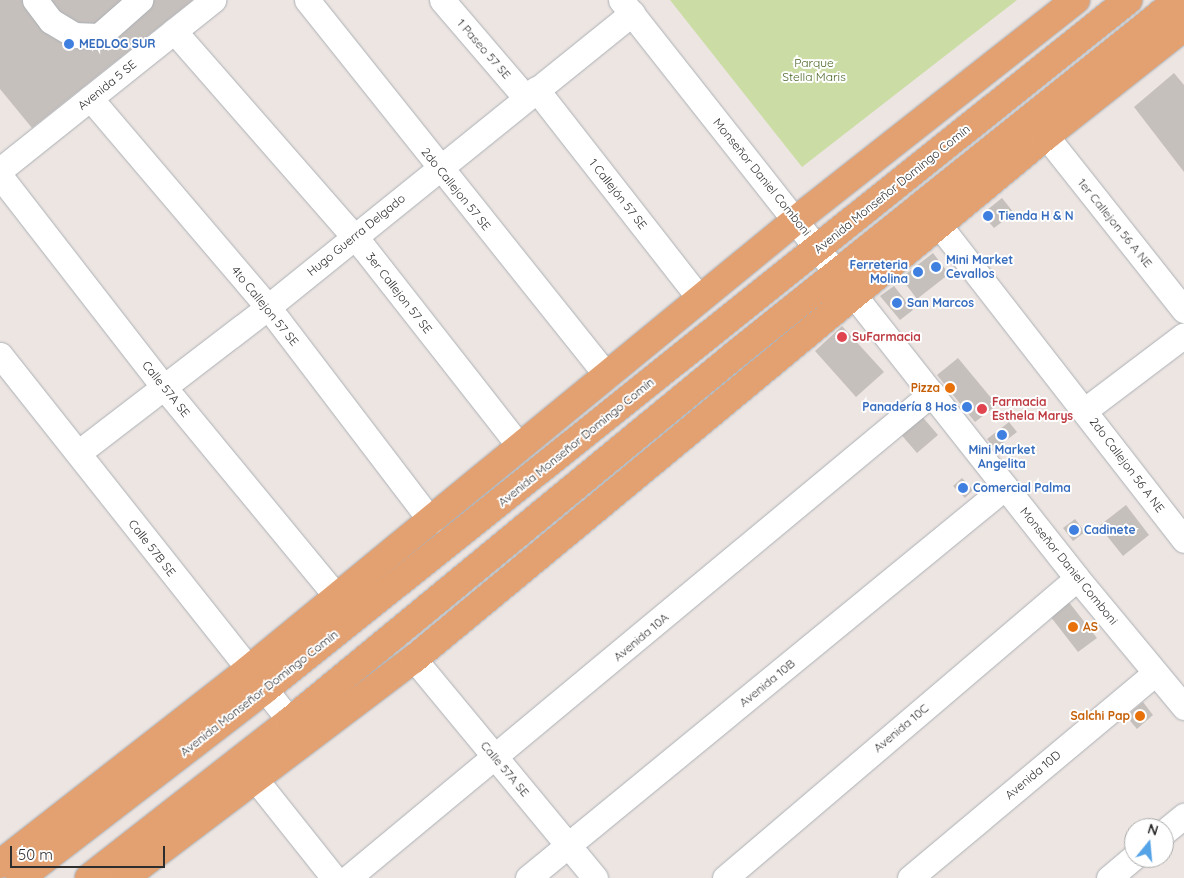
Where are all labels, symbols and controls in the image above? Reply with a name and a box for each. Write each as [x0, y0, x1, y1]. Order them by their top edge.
street label: 1 Paseo 57 SE [454, 16, 514, 82]
place label: MEDLOG SUR [79, 37, 156, 51]
marker: MEDLOG SUR [63, 38, 75, 50]
park label: Parque Stella Maris [782, 56, 846, 84]
street label: Avenida 5 SE [75, 57, 139, 113]
street label: Monseñor Daniel Comboni [710, 115, 814, 239]
street label: Avenida Monseñor Domingo Comín [811, 122, 973, 256]
street label: 2do Callejon 57 SE [418, 145, 494, 233]
street label: 1 Callejón 57 SE [586, 156, 650, 232]
street label: 1er Callejon 56 A NE [1075, 176, 1155, 270]
street label: Hugo Guerra Delgado [304, 191, 408, 279]
place label: Tienda H & N [998, 209, 1074, 223]
marker: Tienda H & N [982, 210, 994, 222]
street label: 3er Callejon 57 SE [363, 250, 435, 336]
place label: Mini Market Cevallos [946, 253, 1013, 281]
place label: Ferreteria Molina [850, 258, 908, 286]
marker: Mini Market Cevallos [930, 261, 942, 273]
street label: 4to Callejon 57 SE [228, 263, 302, 349]
marker: Ferreteria Molina [912, 266, 924, 278]
place label: San Marcos [907, 296, 974, 310]
marker: San Marcos [891, 297, 903, 309]
place label: SuFarmacia [852, 330, 921, 344]
marker: SuFarmacia [836, 331, 848, 343]
street label: Calle 57A SE [139, 358, 193, 420]
street label: Avenida Monseñor Domingo Comín [495, 375, 657, 509]
place label: Pizza [911, 381, 940, 395]
marker: Pizza [944, 382, 956, 394]
place label: Farmacia Esthela Marys [992, 395, 1073, 423]
place label: Panadería 8 Hos [862, 400, 957, 414]
marker: Panadería 8 Hos [961, 401, 973, 413]
marker: Farmacia Esthela Marys [976, 403, 988, 415]
street label: 2do Callejon 56 A NE [1087, 415, 1167, 515]
marker: Mini Market Angelita [996, 429, 1008, 441]
place label: Mini Market Angelita [968, 443, 1036, 471]
place label: Comercial Palma [973, 481, 1071, 495]
marker: Comercial Palma [957, 482, 969, 494]
street label: Monseñor Daniel Comboni [1017, 504, 1121, 628]
street label: Calle 57B SE [125, 517, 179, 579]
place label: Cadinete [1084, 523, 1136, 537]
marker: Cadinete [1068, 524, 1080, 536]
street label: Avenida 10A [611, 610, 671, 664]
place label: AS [1083, 620, 1098, 634]
marker: AS [1067, 621, 1079, 633]
street label: Avenida Monseñor Domingo Comín [177, 627, 341, 759]
street label: Avenida 10B [736, 656, 798, 710]
street label: Avenida 10C [871, 701, 931, 755]
place label: Salchi Pap [1070, 709, 1130, 723]
marker: Salchi Pap [1134, 710, 1146, 722]
street label: Calle 57A SE [478, 738, 532, 800]
street label: Avenida 10D [1002, 748, 1064, 802]
north arrow [1124, 818, 1174, 868]
text: N [1146, 819, 1161, 840]
scale bar [12, 836, 168, 868]
text: 50 m [18, 845, 53, 864]

